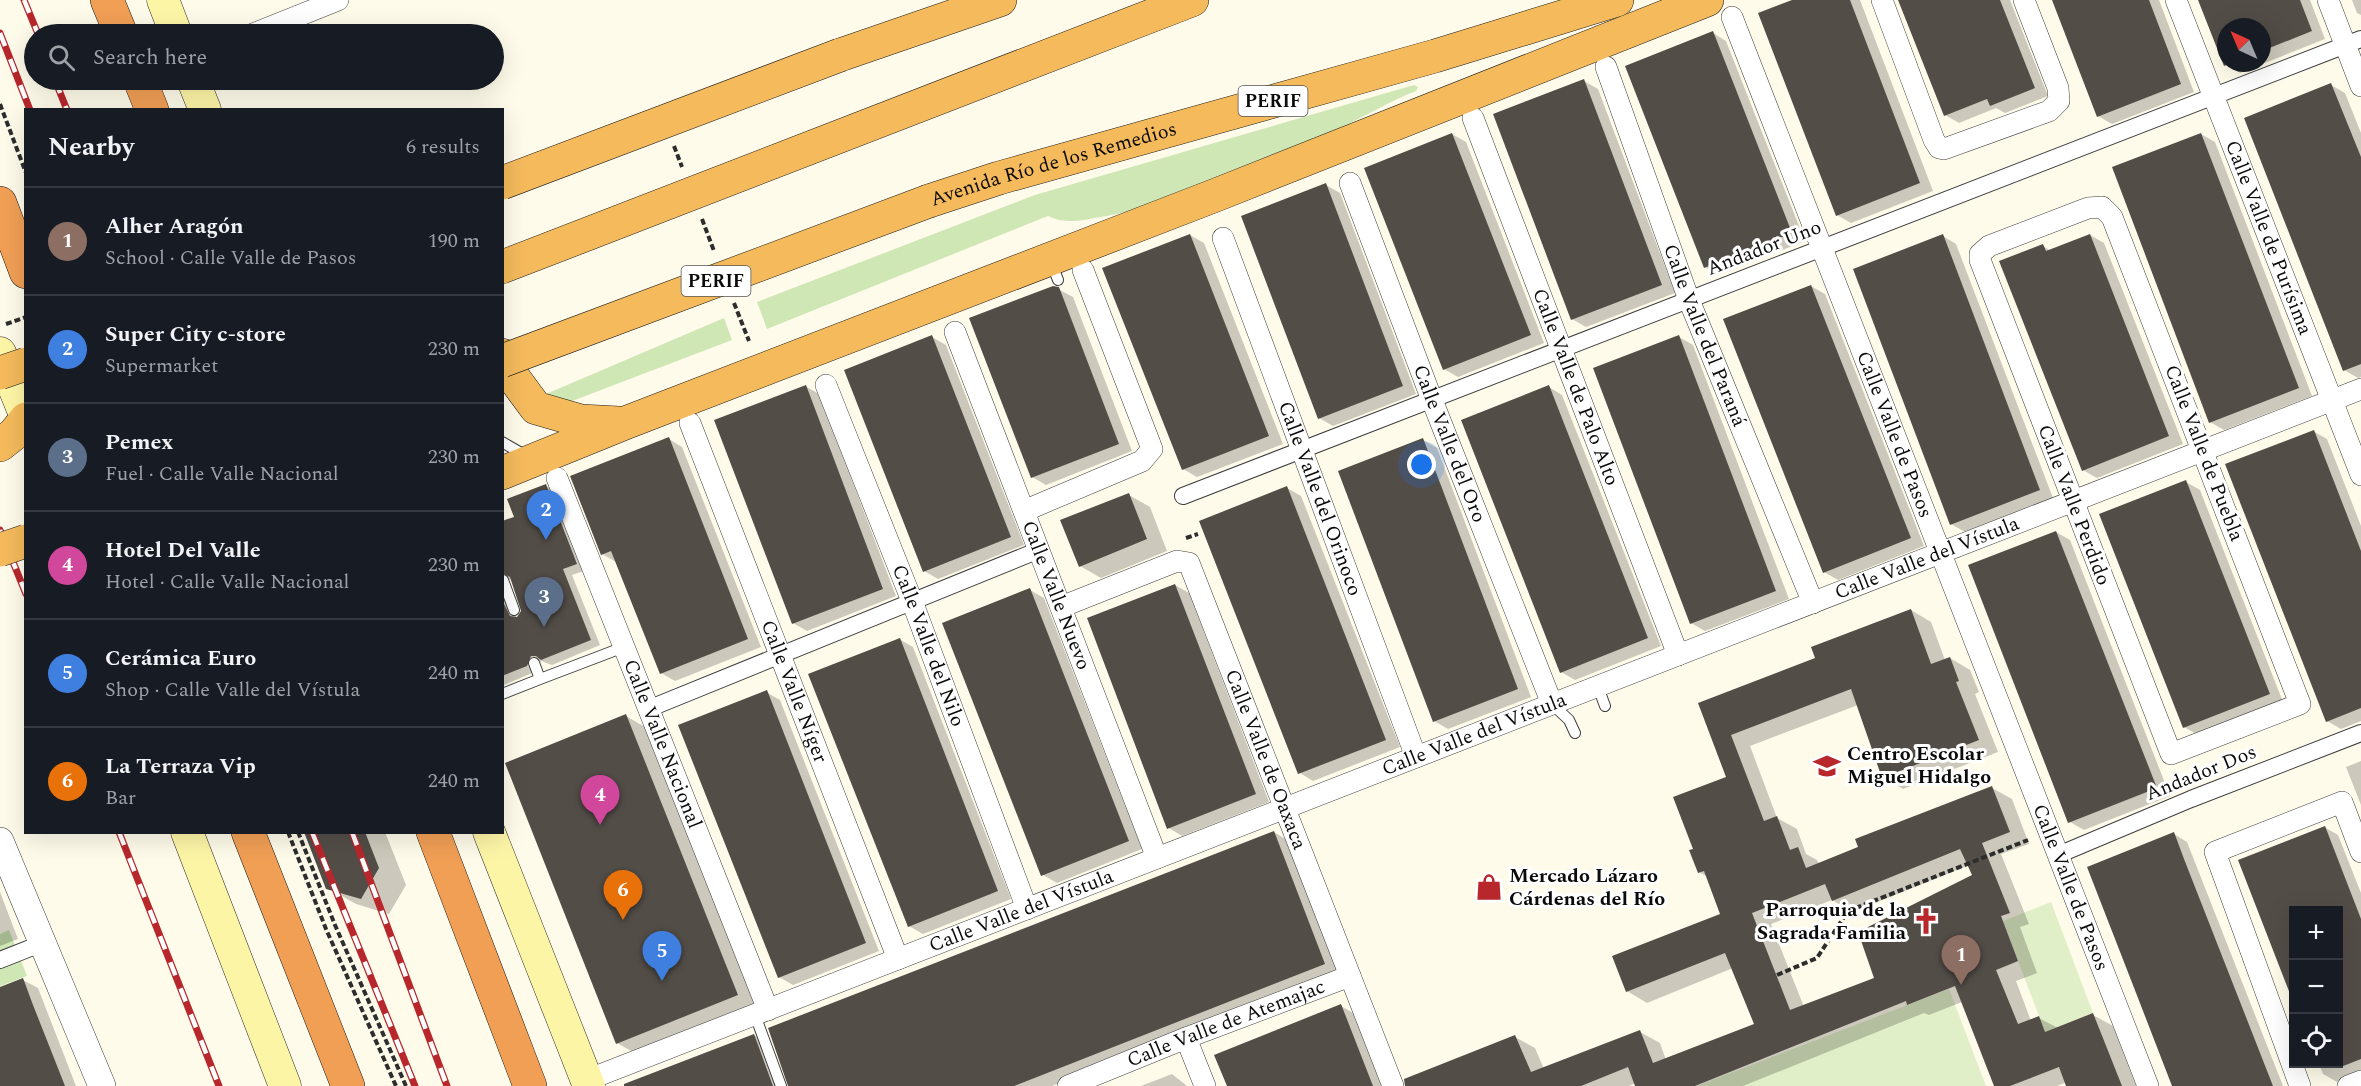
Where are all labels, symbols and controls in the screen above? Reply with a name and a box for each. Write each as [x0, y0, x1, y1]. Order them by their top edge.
north arrow [2217, 18, 2271, 72]
search box [24, 24, 504, 90]
icon: search [45, 41, 78, 74]
text: Search here [93, 41, 207, 74]
road number: PERIF [1238, 86, 1308, 116]
street label: Avenida Río de los Remedios [926, 114, 1180, 215]
text: Nearby [48, 127, 134, 167]
text: 6 results [406, 132, 480, 162]
street label: Calle Valle de Purísima [2217, 136, 2320, 339]
text: Alher Aragón [105, 210, 244, 243]
street label: Andador Uno [1702, 212, 1826, 284]
text: 1 [62, 226, 73, 256]
text: 190 m [428, 226, 480, 256]
street label: Calle Valle del Paraná [1655, 240, 1754, 431]
text: School · Calle Valle de Pasos [105, 243, 356, 273]
road number: PERIF [682, 266, 750, 296]
street label: Calle Valle de Palo Alto [1524, 284, 1627, 490]
text: Super City c-store [105, 318, 286, 351]
text: 2 [62, 334, 73, 364]
text: 230 m [428, 334, 480, 364]
street label: Calle Valle de Pasos [1848, 347, 1941, 522]
text: Supermarket [105, 351, 218, 381]
street label: Calle Valle del Oro [1405, 360, 1494, 527]
street label: Calle Valle de Puebla [2156, 360, 2252, 546]
street label: Calle Valle del Orinoco [1270, 397, 1370, 600]
street label: Calle Valle Perdido [2030, 420, 2118, 590]
text: Pemex [105, 426, 173, 459]
text: 3 [62, 442, 73, 472]
text: 230 m [428, 442, 480, 472]
your location [1407, 450, 1436, 479]
text: Fuel · Calle Valle Nacional [105, 459, 339, 489]
pin: 2 [526, 490, 566, 540]
street label: Calle Valle del Vístula [1830, 508, 2024, 608]
street label: Calle Valle Nuevo [1014, 516, 1098, 674]
text: Hotel Del Valle [105, 534, 261, 567]
text: 4 [62, 550, 73, 580]
text: 230 m [428, 550, 480, 580]
street label: Calle Valle del Nilo [884, 560, 973, 731]
text: Hotel · Calle Valle Nacional [105, 567, 350, 597]
pin: 3 [524, 578, 564, 627]
street label: Calle Valle Níger [753, 616, 836, 767]
text: Cerámica Euro [105, 642, 256, 675]
street label: Calle Valle Nacional [615, 655, 710, 833]
text: 5 [62, 658, 73, 688]
text: 240 m [428, 658, 480, 688]
street label: Calle Valle de Oaxaca [1217, 665, 1315, 854]
text: Shop · Calle Valle del Vístula [105, 675, 360, 705]
street label: Calle Valle del Vístula [1377, 685, 1571, 784]
street label: Andador Dos [2141, 737, 2261, 809]
place label: Centro Escolar Miguel Hidalgo [1847, 739, 1991, 792]
text: La Terraza Vip [105, 750, 256, 783]
school or university icon: Centro Escolar Miguel Hidalgo [1812, 751, 1842, 781]
text: 6 [62, 766, 73, 796]
text: 240 m [428, 766, 480, 796]
pin: 4 [580, 776, 620, 825]
text: Bar [105, 783, 136, 813]
street label: Calle Valle de Pasos [2025, 800, 2117, 975]
street label: Calle Valle del Vístula [924, 861, 1118, 960]
place label: Mercado Lázaro Cárdenas del Río [1509, 861, 1665, 914]
pin: 6 [604, 870, 642, 920]
shop icon: Mercado Lázaro Cárdenas del Río [1474, 872, 1504, 902]
place label: Parroquia de la Sagrada Familia [1757, 895, 1907, 948]
church icon: Parroquia de la Sagrada Familia [1911, 906, 1941, 936]
map controls [2289, 906, 2343, 1068]
button: + [2289, 906, 2343, 960]
pin: 5 [642, 932, 682, 981]
pin: 1 [1942, 936, 1980, 985]
button: − [2289, 960, 2343, 1014]
street label: Calle Valle de Atemajac [1122, 972, 1330, 1075]
button: locate [2289, 1014, 2343, 1068]

